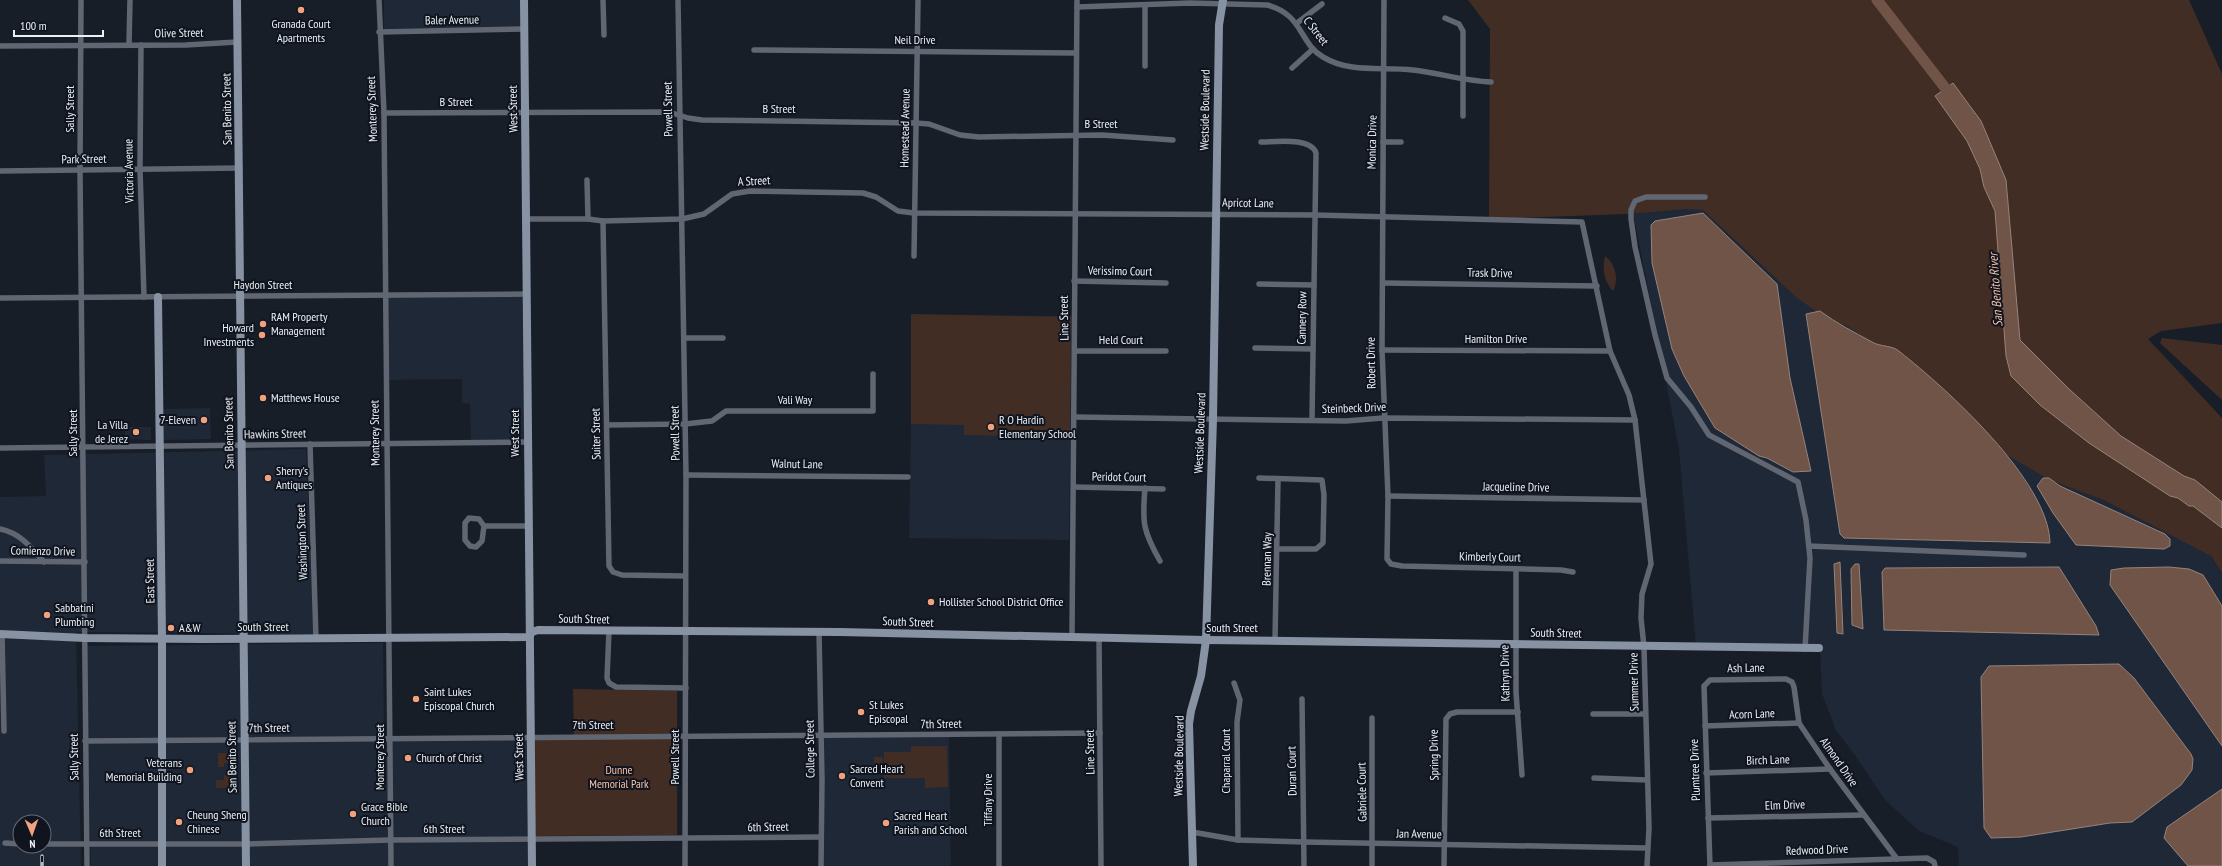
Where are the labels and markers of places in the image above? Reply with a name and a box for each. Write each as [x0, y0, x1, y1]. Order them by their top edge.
marker: Granada Court Apartments [296, 5, 306, 15]
place label: Granada Court Apartments [271, 16, 331, 45]
place label: RAM Property Management [271, 309, 328, 338]
marker: RAM Property Management [258, 319, 268, 329]
place label: Howard Investments [204, 320, 254, 349]
marker: Howard Investments [257, 330, 267, 340]
place label: Matthews House [271, 390, 340, 405]
marker: Matthews House [258, 393, 268, 403]
place label: 7-Eleven [160, 412, 196, 427]
place label: R O Hardin Elementary School [999, 412, 1076, 441]
marker: 7-Eleven [199, 415, 209, 425]
place label: La Villa de Jerez [95, 417, 128, 446]
marker: R O Hardin Elementary School [986, 422, 996, 432]
marker: La Villa de Jerez [131, 427, 141, 437]
place label: Sherry's Antiques [276, 463, 312, 492]
marker: Sherry's Antiques [263, 473, 273, 483]
place label: Hollister School District Office [939, 594, 1064, 609]
marker: Hollister School District Office [926, 597, 936, 607]
place label: Sabbatini Plumbing [55, 600, 95, 629]
marker: Sabbatini Plumbing [42, 610, 52, 620]
place label: A&W [179, 620, 201, 635]
marker: A&W [166, 623, 176, 633]
place label: Saint Lukes Episcopal Church [424, 684, 494, 713]
marker: Saint Lukes Episcopal Church [411, 694, 421, 704]
place label: St Lukes Episcopal [869, 697, 908, 726]
marker: St Lukes Episcopal [856, 707, 866, 717]
place label: Church of Christ [416, 750, 483, 765]
marker: Church of Christ [403, 753, 413, 763]
place label: Veterans Memorial Building [106, 755, 182, 784]
place label: Sacred Heart Convent [850, 761, 904, 790]
marker: Veterans Memorial Building [185, 765, 195, 775]
marker: Sacred Heart Convent [837, 771, 847, 781]
place label: Grace Bible Church [361, 799, 408, 828]
place label: Cheung Sheng Chinese [187, 807, 247, 836]
place label: Sacred Heart Parish and School [894, 808, 968, 837]
marker: Grace Bible Church [348, 809, 358, 819]
marker: Cheung Sheng Chinese [174, 817, 184, 827]
marker: Sacred Heart Parish and School [881, 818, 891, 828]

